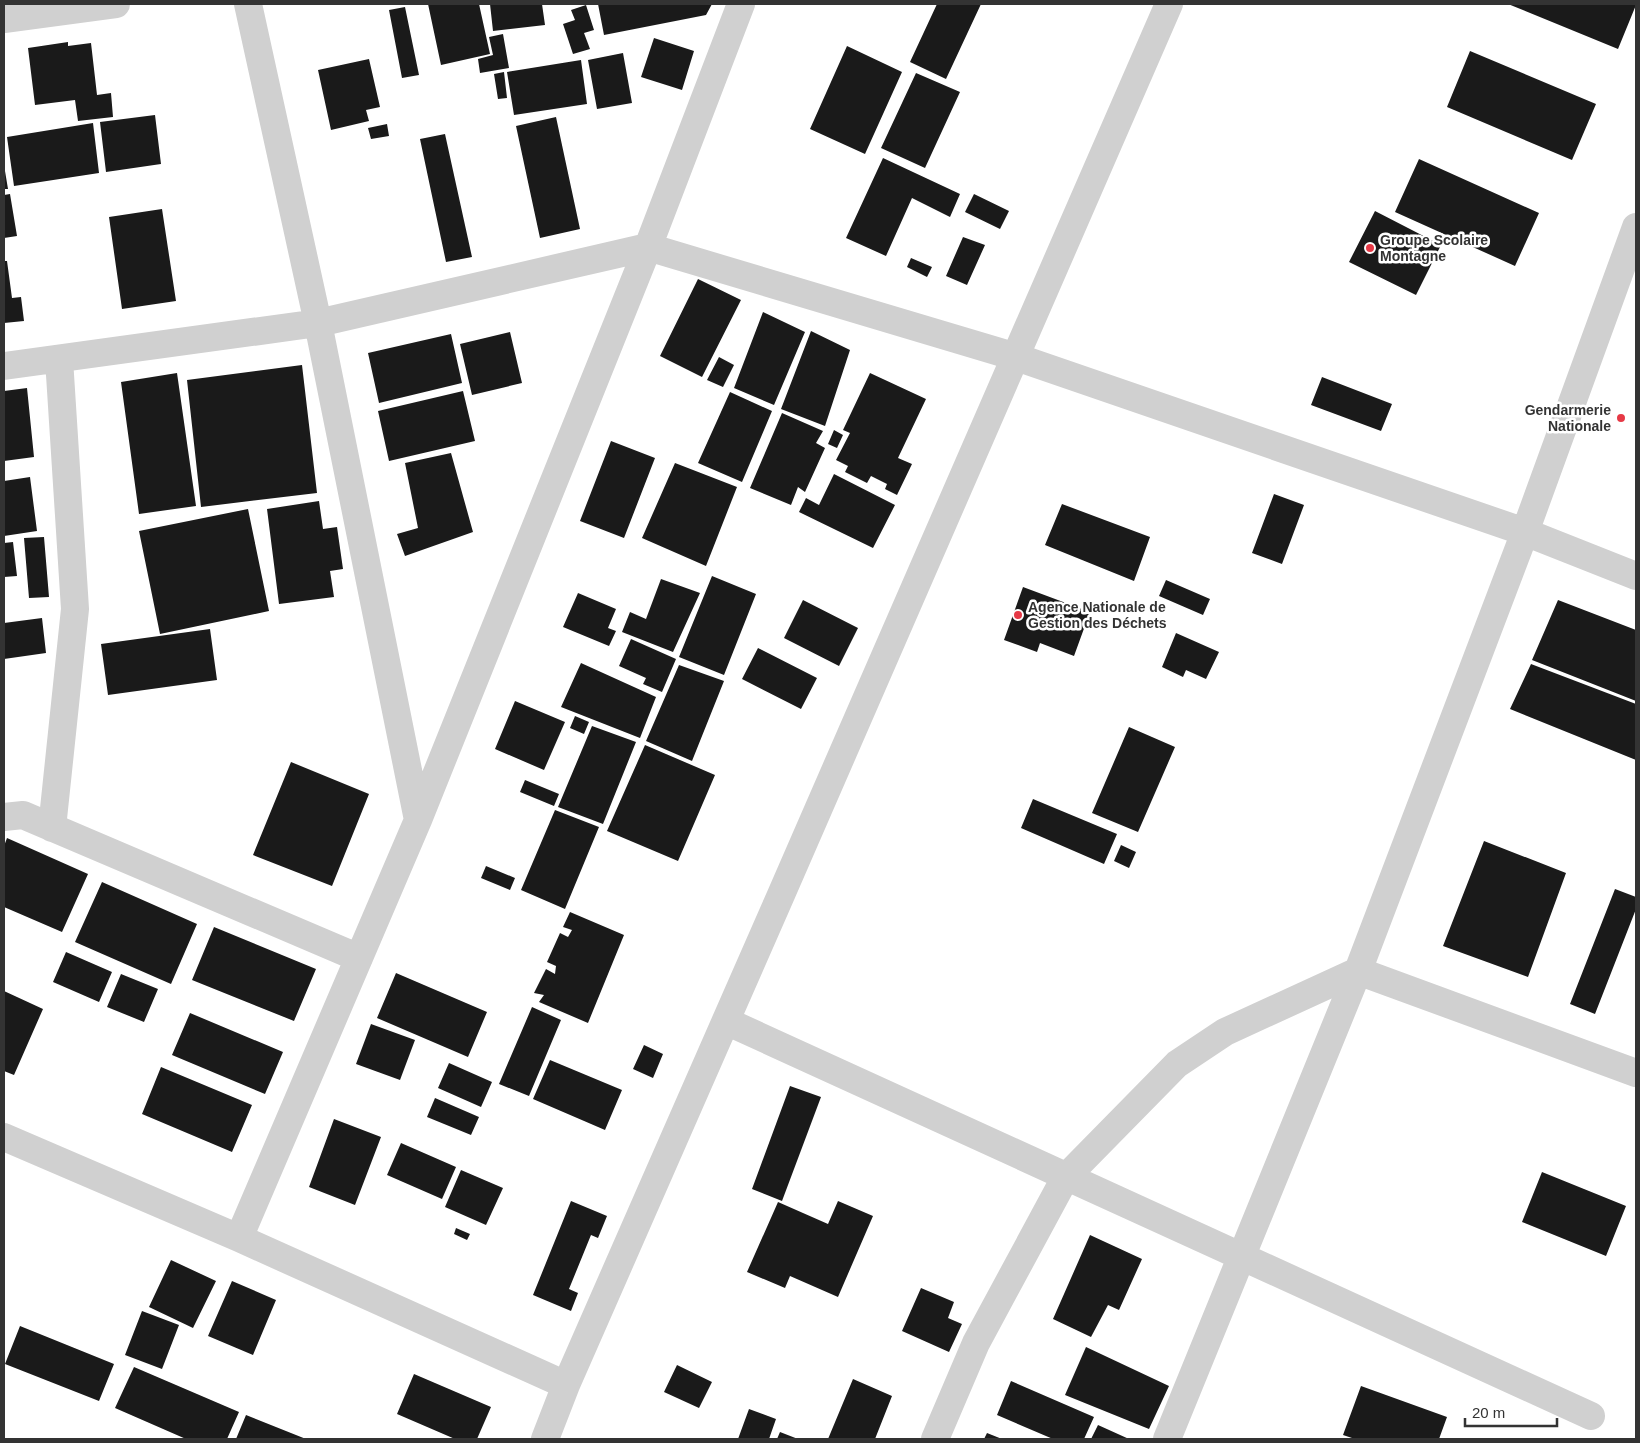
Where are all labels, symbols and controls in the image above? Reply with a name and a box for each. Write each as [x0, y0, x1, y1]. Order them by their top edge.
place label: Groupe Scolaire Montagne [1380, 232, 1488, 264]
marker: Groupe Scolaire Montagne [1364, 242, 1376, 254]
place label: Gendarmerie Nationale [1525, 402, 1611, 434]
marker: Gendarmerie Nationale [1615, 412, 1627, 424]
place label: Agence Nationale de Gestion des Déchets [1028, 599, 1167, 631]
marker: Agence Nationale de Gestion des Déchets [1012, 609, 1024, 621]
scale bar [1465, 1396, 1558, 1428]
text: 20 m [1472, 1404, 1505, 1421]

